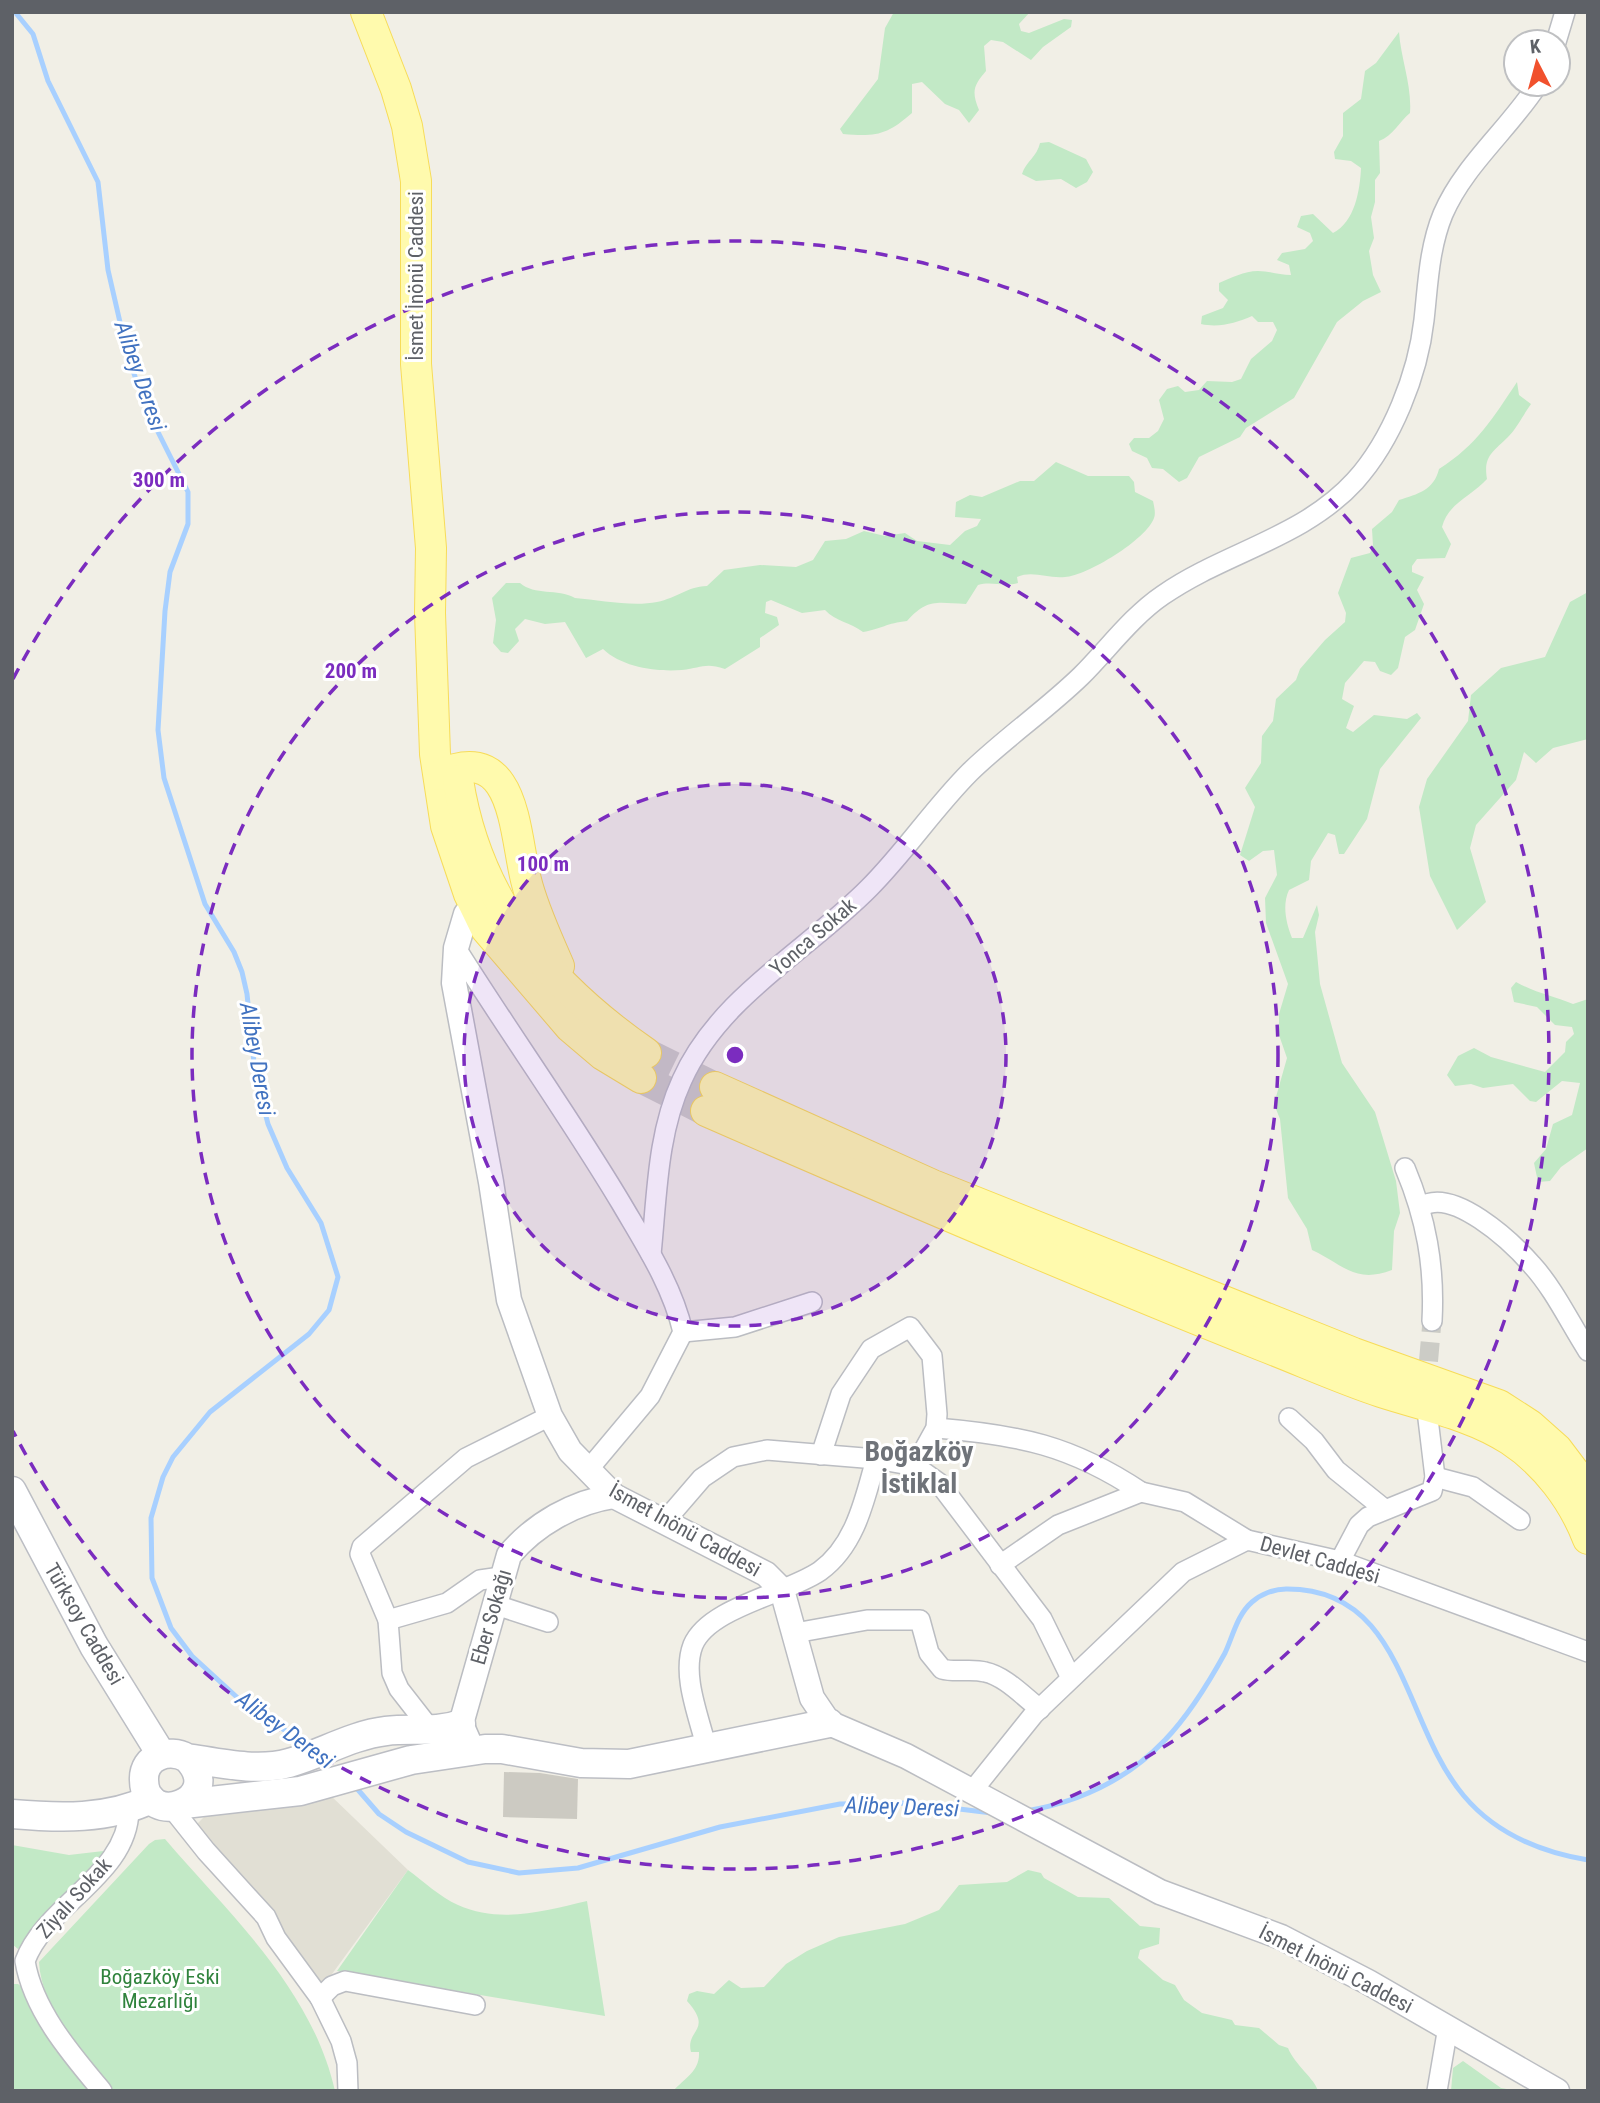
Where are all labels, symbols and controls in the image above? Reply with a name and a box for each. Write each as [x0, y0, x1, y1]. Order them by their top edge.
north arrow [1502, 28, 1572, 98]
text: K [1529, 35, 1542, 59]
street label: İsmet İnönü Caddesi [404, 191, 428, 361]
water label: Alibey Deresi [108, 317, 172, 435]
text: 300 m [133, 468, 185, 492]
text: 200 m [325, 659, 377, 683]
text: 100 m [517, 852, 569, 876]
street label: Yonca Sokak [765, 893, 861, 981]
water label: Alibey Deresi [234, 999, 280, 1119]
centre of rings [723, 1043, 747, 1067]
district label: Boğazköy İstiklal [864, 1435, 974, 1500]
street label: İsmet İnönü Caddesi [605, 1478, 765, 1582]
street label: Devlet Caddesi [1257, 1531, 1383, 1589]
street label: Türksoy Caddesi [39, 1559, 129, 1689]
street label: Eber Sokağı [466, 1567, 516, 1667]
water label: Alibey Deresi [230, 1685, 340, 1775]
water label: Alibey Deresi [843, 1791, 961, 1823]
street label: Ziyalı Sokak [32, 1853, 117, 1943]
street label: İsmet İnönü Caddesi [1255, 1920, 1417, 2018]
park label: Boğazköy Eski Mezarlığı [100, 1965, 220, 2013]

